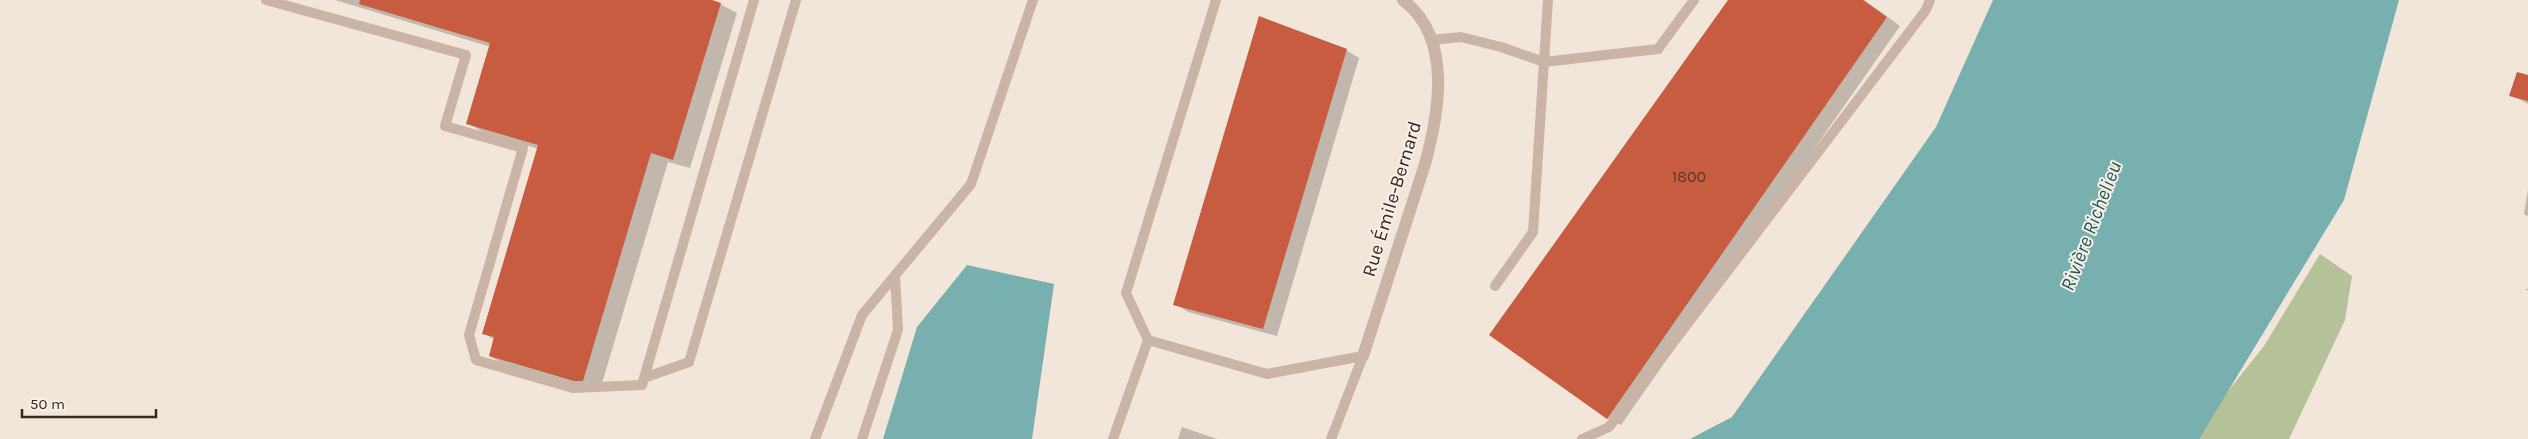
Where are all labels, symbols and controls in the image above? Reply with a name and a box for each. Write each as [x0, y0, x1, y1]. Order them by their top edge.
street label: Rue Émile-Bernard [1357, 118, 1426, 280]
water label: Rivière Richelieu [2056, 158, 2126, 294]
house number: 1800 [1672, 167, 1706, 186]
scale bar [22, 386, 156, 418]
text: 50 m [30, 395, 65, 413]

